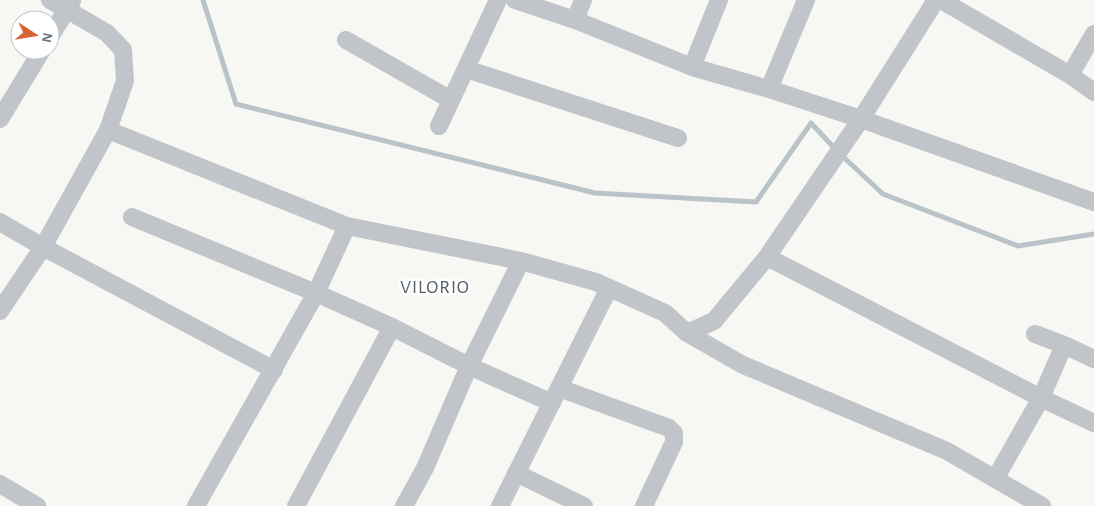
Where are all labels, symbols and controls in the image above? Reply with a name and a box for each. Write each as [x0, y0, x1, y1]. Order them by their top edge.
north arrow [10, 10, 60, 60]
text: N [39, 31, 55, 44]
district label: VILORIO [400, 278, 470, 297]

